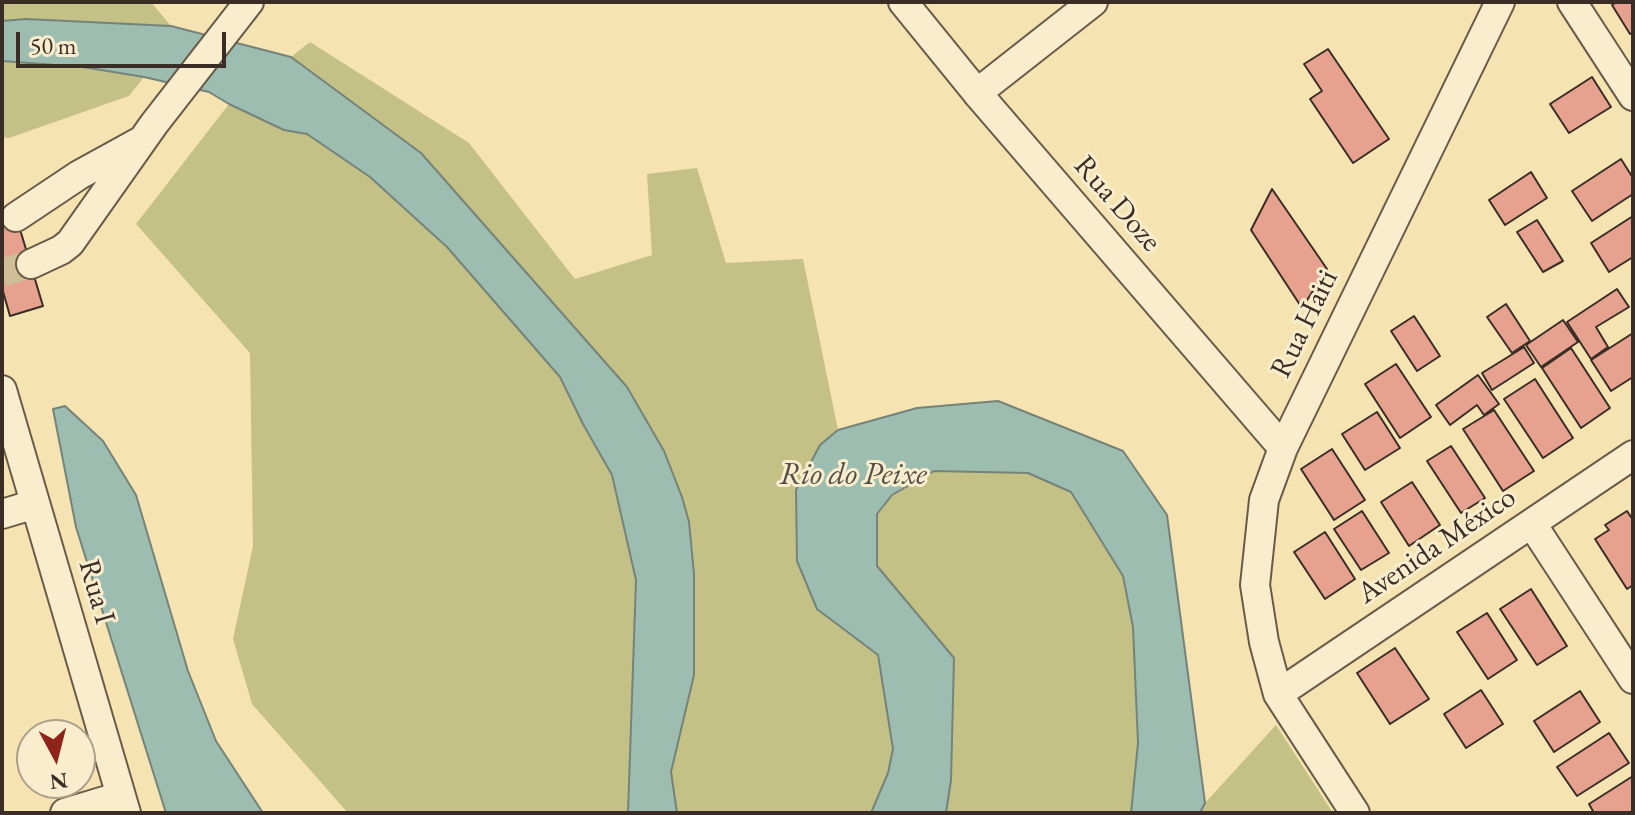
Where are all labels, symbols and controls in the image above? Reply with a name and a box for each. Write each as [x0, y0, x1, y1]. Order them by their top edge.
scale bar [20, 16, 230, 66]
text: 50 m [30, 30, 77, 61]
street label: Rua Doze [1066, 149, 1168, 259]
street label: Rua Haiti [1263, 264, 1347, 384]
water label: Rio do Peixe [779, 456, 927, 494]
street label: Avenida México [1351, 480, 1523, 612]
street label: Rua I [70, 556, 122, 628]
north arrow [16, 719, 96, 799]
text: N [48, 766, 69, 797]

